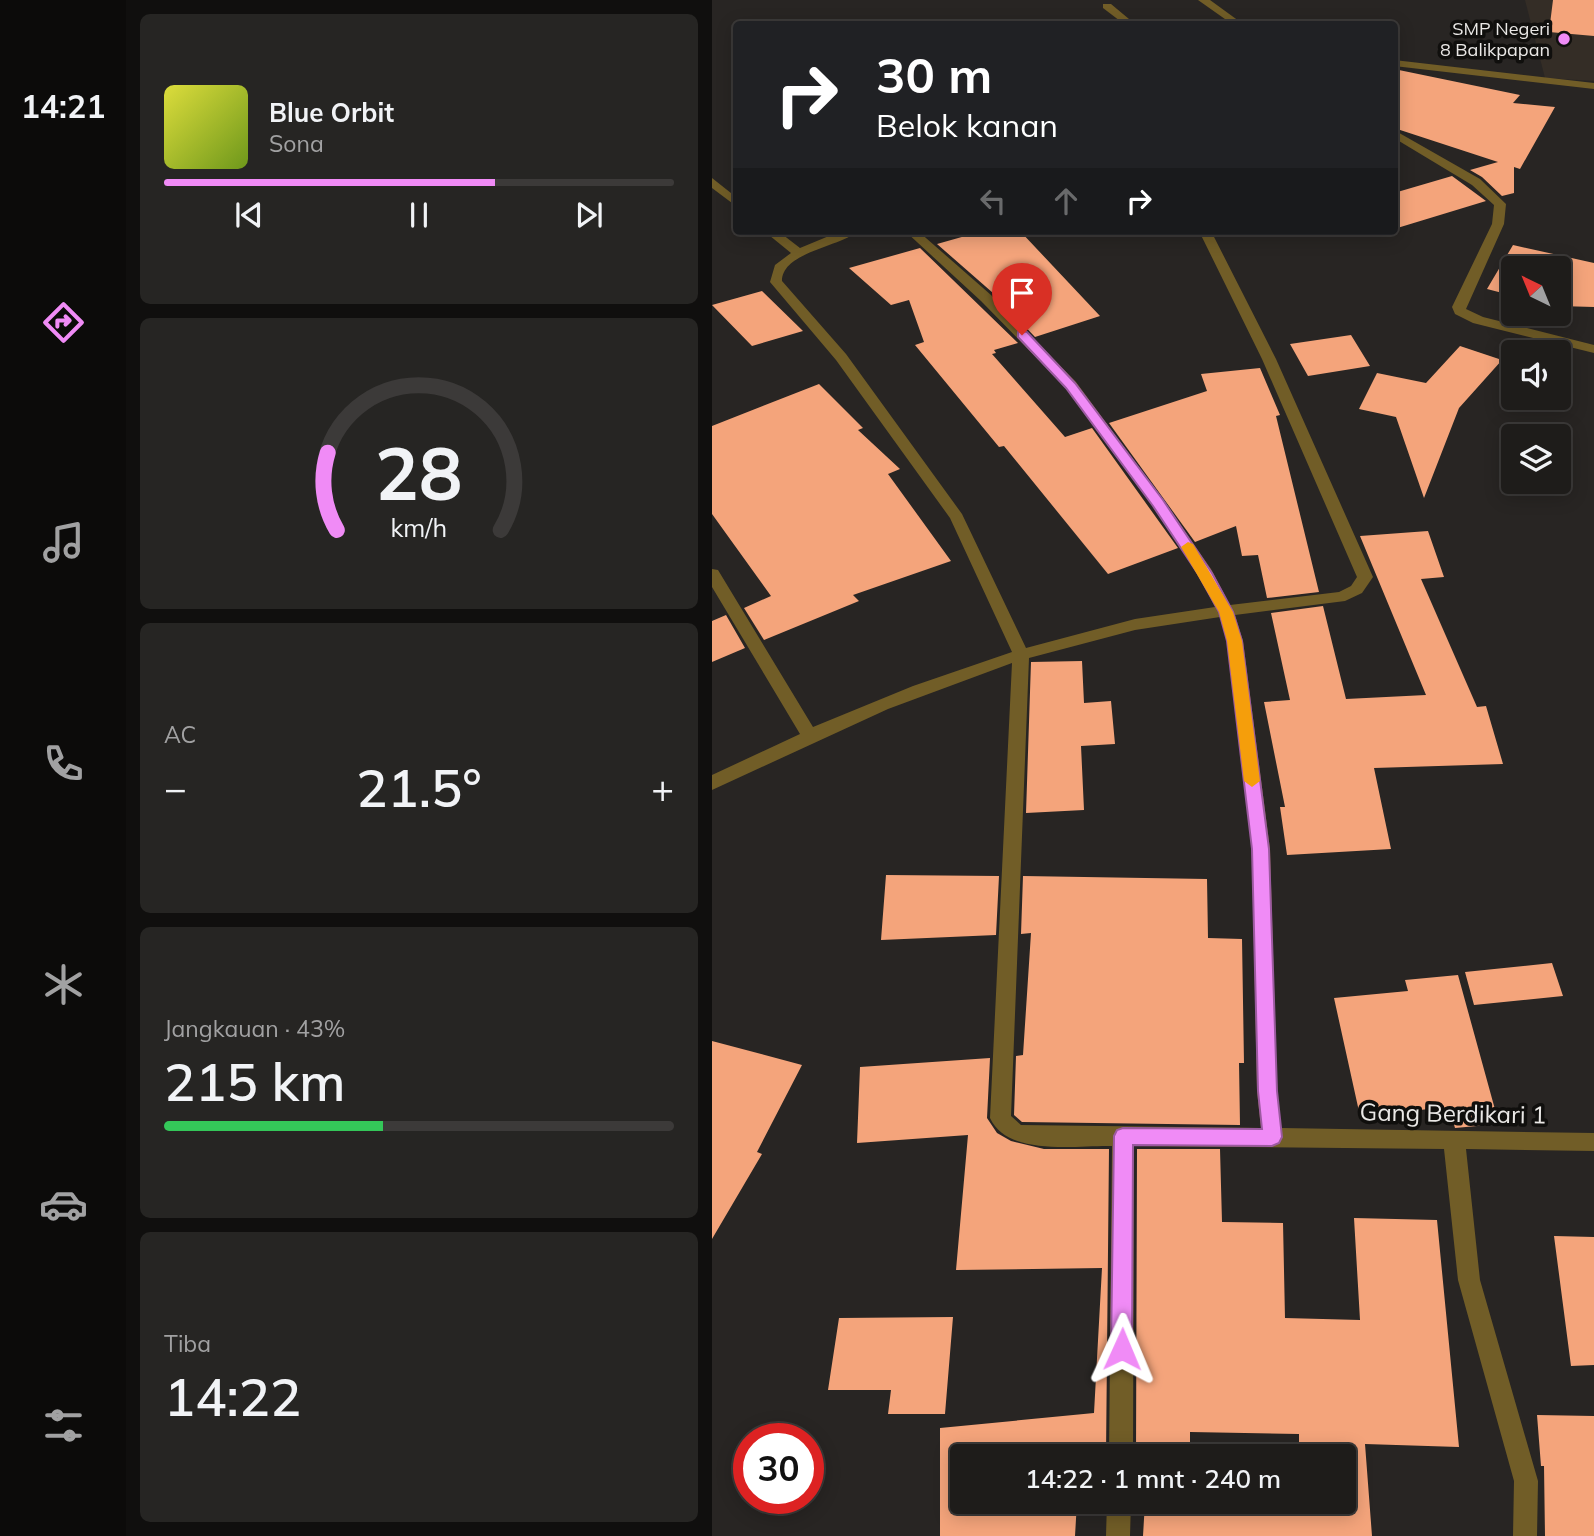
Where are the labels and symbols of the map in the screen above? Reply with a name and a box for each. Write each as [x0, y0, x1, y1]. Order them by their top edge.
place label: SMP Negeri 8 Balikpapan [1440, 17, 1550, 61]
marker: SMP Negeri 8 Balikpapan [1556, 31, 1572, 47]
north arrow [1501, 256, 1571, 326]
pin [992, 263, 1052, 335]
street label: Gang Berdikari 1 [1360, 1096, 1547, 1130]
position arrow [1085, 1312, 1159, 1386]
speed limit sign: 30 [733, 1423, 824, 1514]

